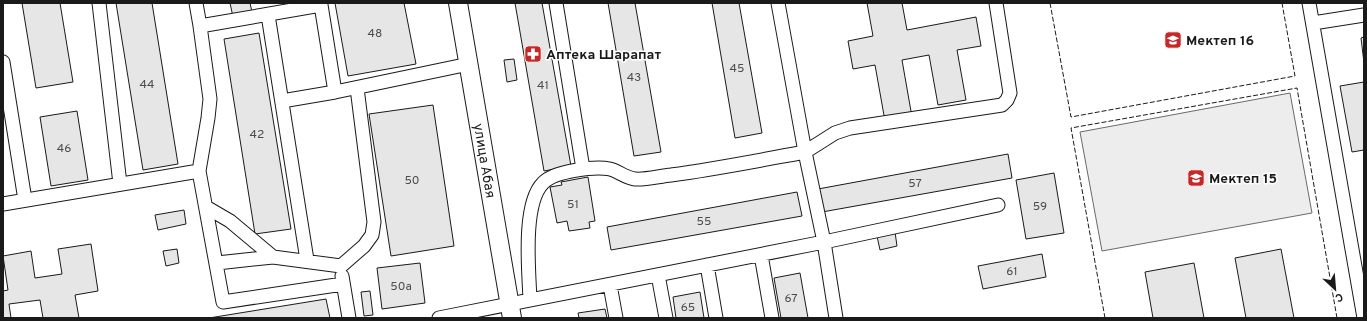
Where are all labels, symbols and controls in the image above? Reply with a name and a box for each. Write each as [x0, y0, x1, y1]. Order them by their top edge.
house number: 48 [368, 26, 382, 42]
school or university icon: Мектеп 16 [1163, 30, 1183, 50]
place label: Мектеп 16 [1186, 33, 1254, 50]
pharmacy icon: Аптека Шарапат [523, 44, 543, 64]
place label: Аптека Шарапат [546, 47, 661, 64]
house number: 45 [730, 61, 744, 77]
house number: 43 [627, 70, 641, 86]
house number: 44 [140, 77, 154, 93]
house number: 41 [537, 78, 549, 94]
street label: улица Абая [469, 122, 498, 200]
house number: 42 [250, 127, 264, 143]
house number: 46 [57, 141, 71, 157]
school or university icon: Мектеп 15 [1186, 168, 1206, 188]
place label: Мектеп 15 [1209, 171, 1277, 188]
house number: 50 [404, 173, 420, 189]
house number: 57 [908, 176, 922, 192]
house number: 51 [567, 197, 579, 213]
house number: 59 [1033, 199, 1047, 215]
house number: 55 [697, 214, 711, 230]
house number: 61 [1006, 264, 1018, 280]
north arrow [1315, 269, 1355, 309]
house number: 50а [390, 279, 412, 295]
text: С [1333, 289, 1345, 305]
house number: 67 [784, 291, 798, 307]
house number: 65 [681, 300, 695, 316]

